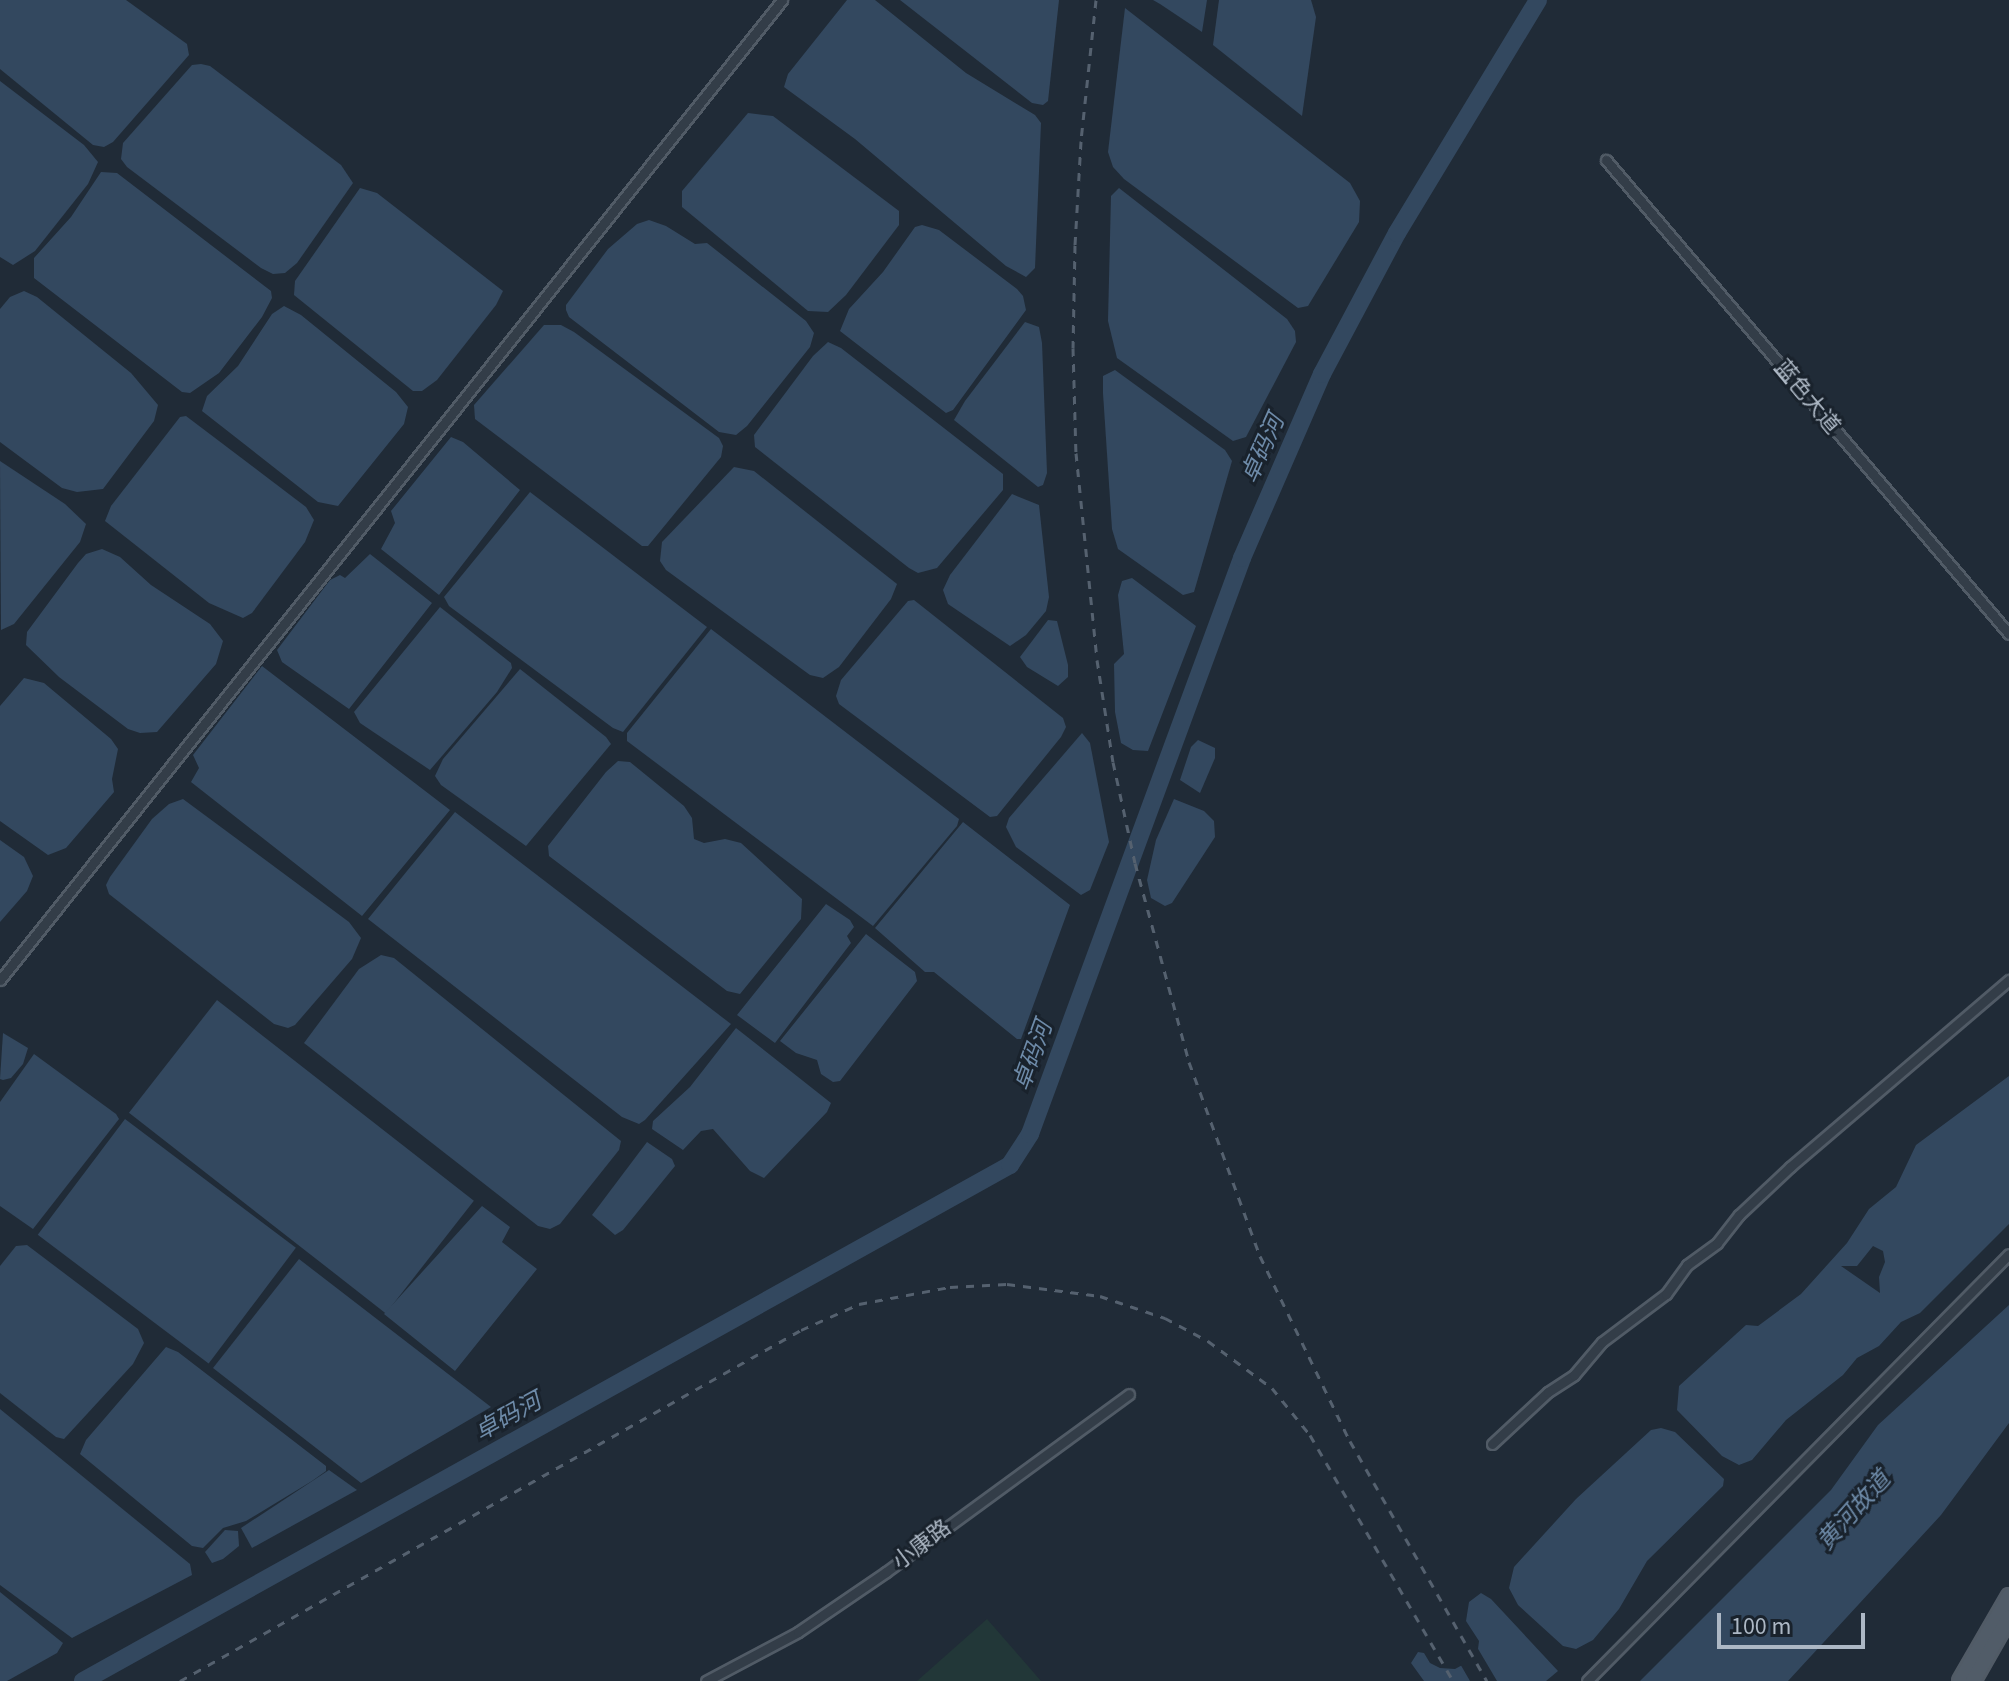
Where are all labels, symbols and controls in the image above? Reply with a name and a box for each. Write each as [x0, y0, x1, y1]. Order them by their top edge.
street label: 蓝色大道 [1769, 355, 1845, 439]
water label: 卓码河 [1235, 410, 1291, 488]
water label: 卓码河 [1007, 1017, 1059, 1095]
water label: 卓码河 [470, 1387, 546, 1447]
water label: 黄河故道 [1811, 1466, 1897, 1556]
street label: 小康路 [888, 1515, 956, 1575]
scale bar [1721, 1597, 1869, 1647]
text: 100 m [1731, 1609, 1791, 1644]

